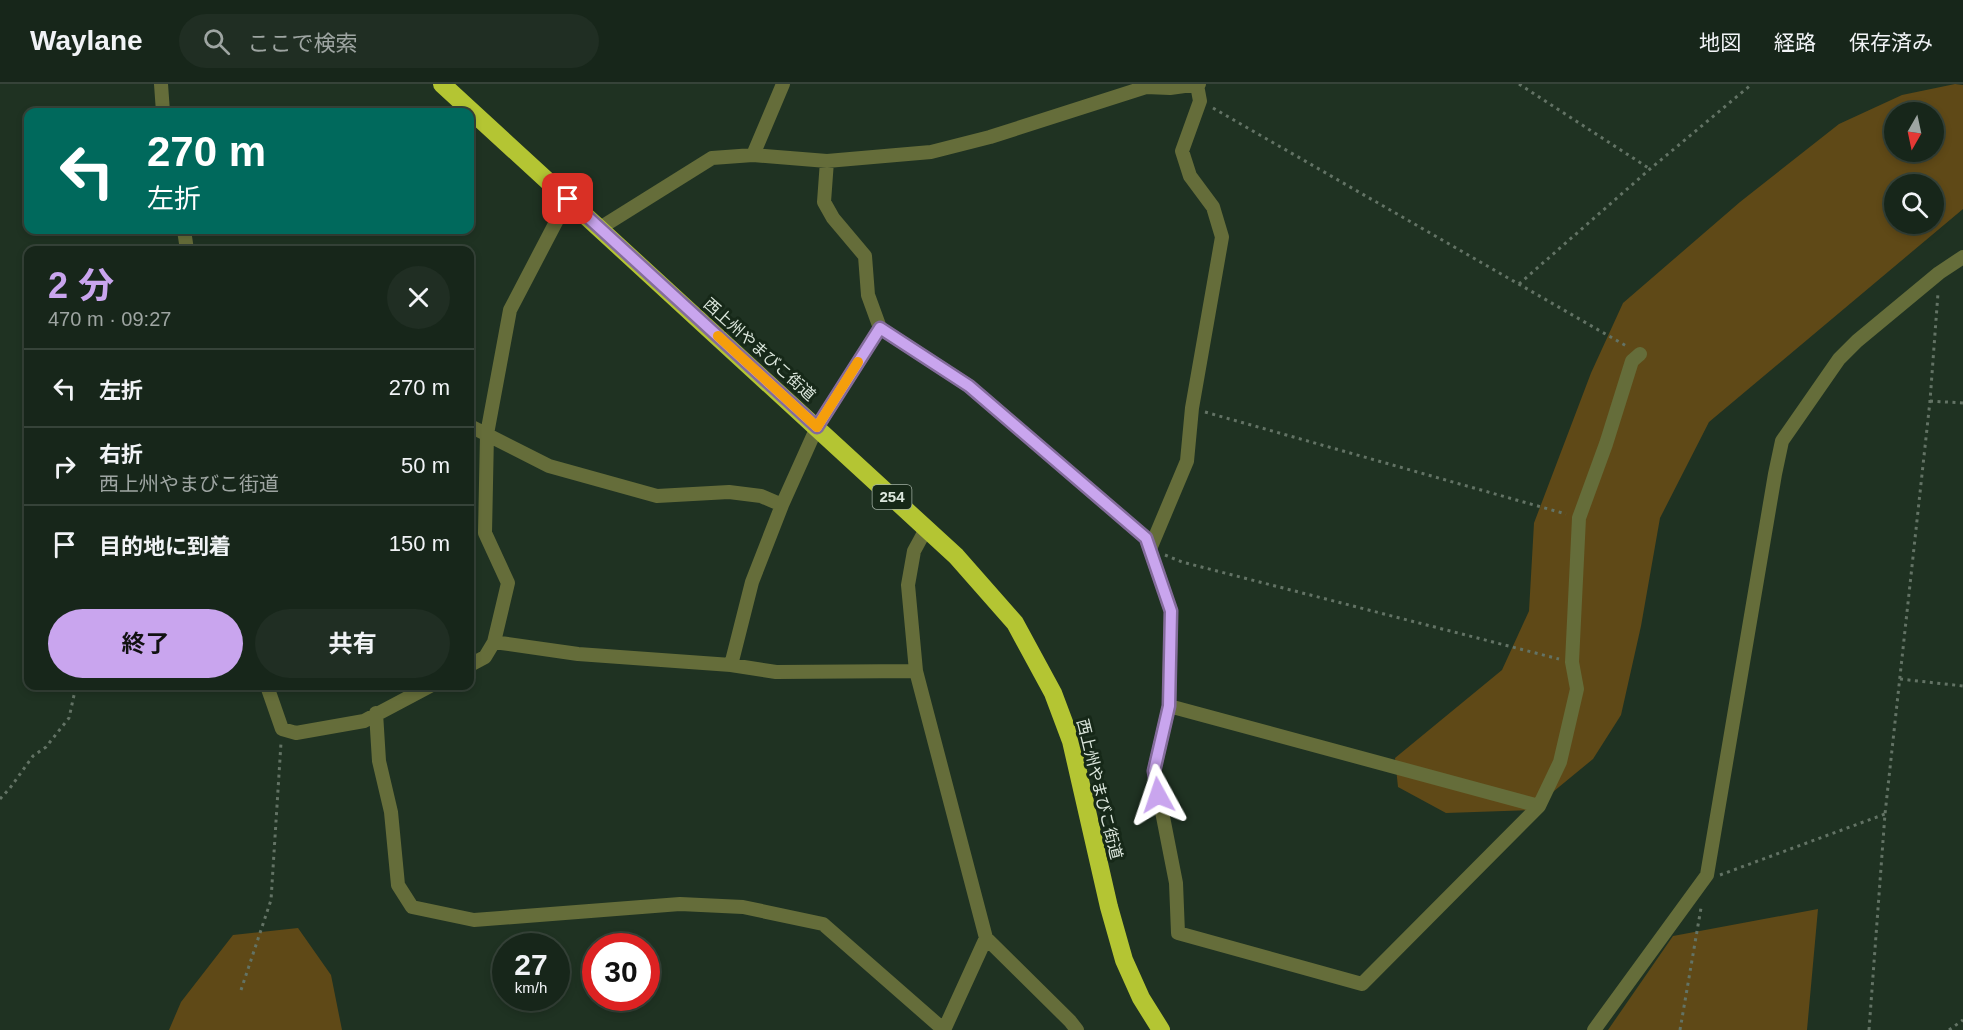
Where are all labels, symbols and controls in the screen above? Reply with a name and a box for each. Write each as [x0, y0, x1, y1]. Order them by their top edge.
search box [179, 14, 599, 68]
text: Waylane [30, 25, 143, 56]
icon: search [200, 25, 233, 58]
text: ここで検索 [248, 31, 358, 56]
text: 地図 [1699, 31, 1741, 54]
text: 経路 [1774, 31, 1816, 54]
text: 保存済み [1849, 31, 1933, 54]
north arrow [1884, 102, 1944, 162]
map controls [1884, 102, 1944, 234]
text: 270 m [147, 128, 266, 175]
icon: left [48, 132, 126, 210]
pin [542, 173, 593, 224]
button: search [1884, 174, 1944, 234]
icon: arrive [551, 182, 584, 215]
text: 左折 [147, 184, 201, 214]
text: 2 分 [48, 265, 114, 306]
button: close [387, 266, 450, 329]
street label: 西上州やまびこ街道 [700, 295, 819, 404]
text: 470 m · 09:27 [48, 308, 171, 330]
icon: left [48, 372, 81, 405]
text: 270 m [389, 375, 450, 400]
text: 左折 [99, 378, 143, 403]
text: 右折 [99, 442, 143, 467]
icon: right [48, 450, 81, 483]
text: 50 m [401, 453, 450, 478]
text: 西上州やまびこ街道 [99, 473, 279, 495]
road number: 254 [872, 485, 912, 509]
icon: arrive [48, 528, 81, 561]
text: 150 m [389, 531, 450, 556]
text: 目的地に到着 [99, 534, 231, 559]
button: 終了 [48, 609, 243, 678]
button: 共有 [255, 609, 450, 678]
street label: 西上州やまびこ街道 [1074, 717, 1125, 861]
position arrow [1126, 763, 1190, 827]
speed limit sign: 30 [582, 933, 660, 1011]
text: 27 [514, 948, 548, 981]
text: km/h [515, 979, 547, 996]

